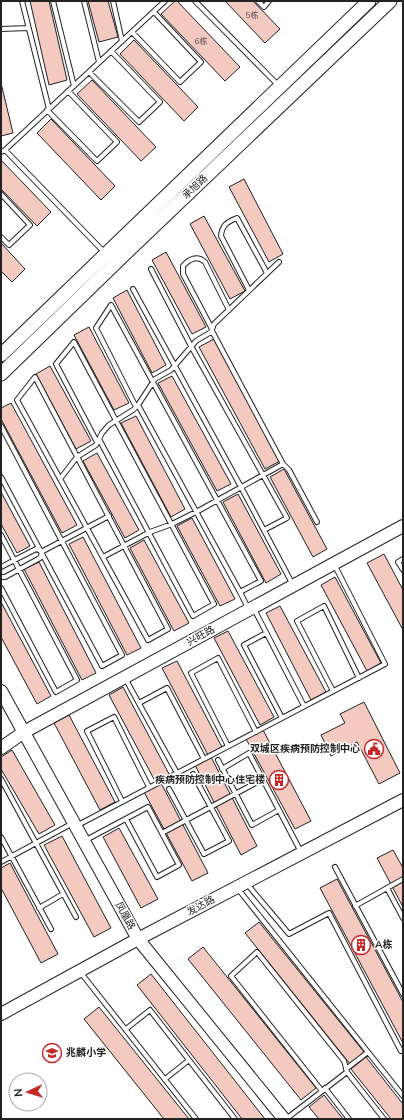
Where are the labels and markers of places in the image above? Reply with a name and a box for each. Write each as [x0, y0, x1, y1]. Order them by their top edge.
public building icon: 双城区疾病预防控制中心 [363, 738, 385, 760]
place label: 双城区疾病预防控制中心 [250, 742, 360, 756]
building icon: 疾病预防控制中心住宅楼 [268, 769, 290, 791]
place label: 疾病预防控制中心住宅楼 [155, 773, 265, 787]
building icon: A栋 [350, 934, 372, 956]
place label: A栋 [375, 938, 392, 952]
school or university icon: 兆麟小学 [41, 1042, 63, 1064]
place label: 兆麟小学 [66, 1046, 106, 1060]

